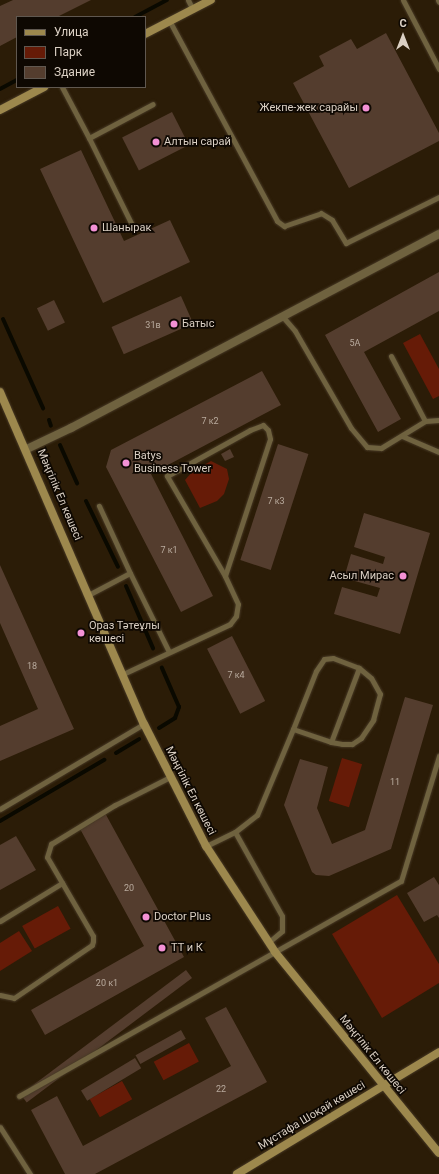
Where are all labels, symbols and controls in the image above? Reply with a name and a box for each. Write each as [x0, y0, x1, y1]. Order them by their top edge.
legend [16, 16, 146, 88]
north arrow [383, 16, 423, 56]
text: С [399, 17, 407, 30]
text: Улица [54, 25, 89, 39]
text: Парк [54, 45, 82, 59]
text: Здание [54, 65, 95, 79]
place label: Жекпе-жек сарайы [260, 101, 358, 115]
marker: Жекпе-жек сарайы [361, 103, 371, 113]
place label: Алтын сарай [164, 135, 231, 149]
marker: Алтын сарай [151, 137, 161, 147]
place label: Шанырак [102, 221, 151, 235]
marker: Шанырак [89, 223, 99, 233]
place label: Батыс [182, 317, 214, 331]
marker: Батыс [169, 319, 179, 329]
house number: 31в [145, 320, 161, 330]
house number: 5А [350, 338, 360, 348]
house number: 7 к2 [201, 416, 219, 426]
street label: Мәңгілік Ел көшесі [34, 447, 84, 543]
place label: Batys Business Tower [134, 450, 211, 476]
marker: Batys Business Tower [121, 458, 131, 468]
house number: 7 к3 [267, 496, 285, 506]
house number: 7 к1 [160, 545, 178, 555]
place label: Асыл Мирас [330, 569, 394, 583]
marker: Асыл Мирас [397, 570, 409, 582]
place label: Ораз Тәтеұлы көшесі [89, 620, 160, 646]
marker: Ораз Тәтеұлы көшесі [76, 628, 86, 638]
house number: 18 [27, 661, 37, 671]
house number: 7 к4 [227, 670, 245, 680]
street label: Мәңгілік Ел көшесі [162, 744, 218, 838]
house number: 11 [390, 777, 400, 787]
house number: 20 [124, 883, 134, 893]
place label: Doctor Plus [154, 910, 211, 924]
marker: Doctor Plus [141, 912, 151, 922]
place label: ТТ и К [171, 941, 203, 955]
marker: ТТ и К [156, 942, 168, 954]
house number: 20 к1 [96, 978, 118, 988]
street label: Мәңгілік Ел көшесі [336, 1013, 408, 1097]
street label: Мұстафа Шоқай көшесі [256, 1079, 368, 1153]
house number: 22 [216, 1084, 226, 1094]

